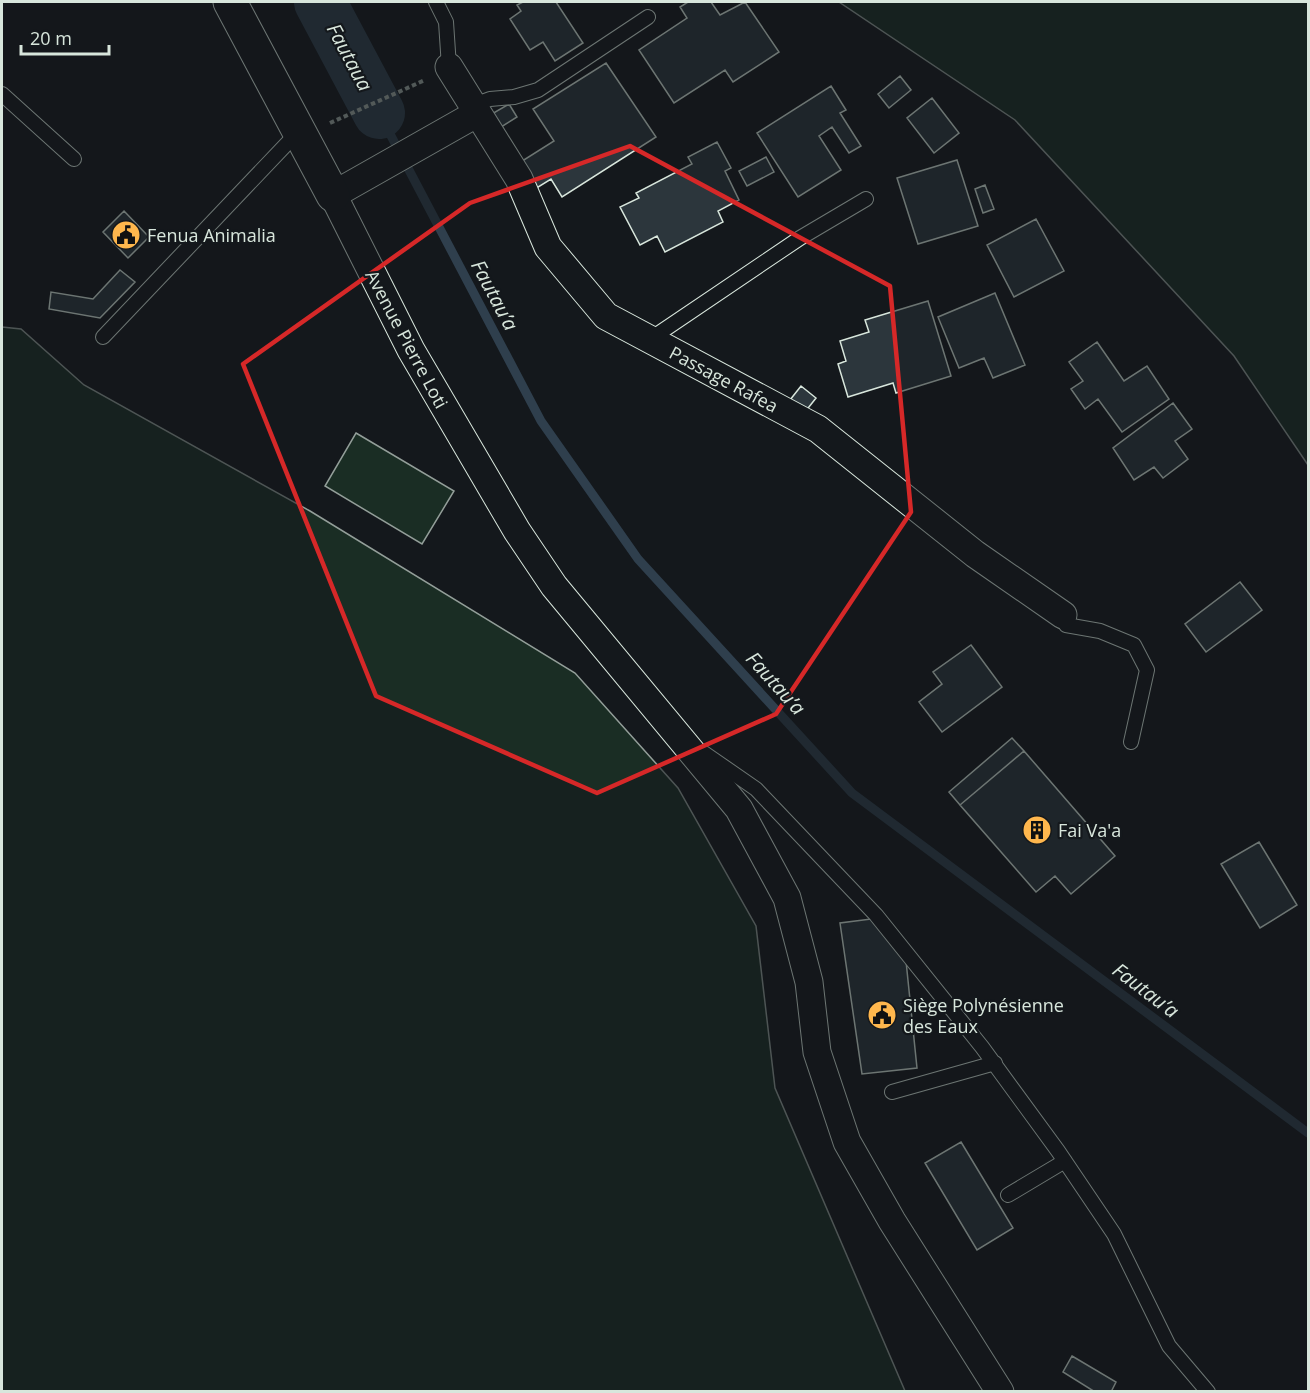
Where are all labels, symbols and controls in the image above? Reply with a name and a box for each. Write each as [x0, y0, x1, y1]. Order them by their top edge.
scale bar [21, 18, 110, 56]
water label: Fautaua [321, 18, 379, 96]
text: 20 m [30, 26, 72, 50]
public building icon: Fenua Animalia [110, 219, 142, 251]
place label: Fenua Animalia [147, 223, 276, 247]
water label: Fautau’a [465, 255, 525, 335]
street label: Avenue Pierre Loti [360, 266, 454, 412]
street label: Passage Rafea [665, 340, 783, 418]
water label: Fautau’a [740, 646, 812, 720]
building icon: Fai Va'a [1021, 814, 1053, 846]
place label: Fai Va'a [1058, 818, 1121, 842]
water label: Fautau’a [1107, 956, 1185, 1024]
place label: Siège Polynésienne des Eaux [903, 993, 1064, 1038]
public building icon: Siège Polynésienne des Eaux [866, 999, 898, 1031]

